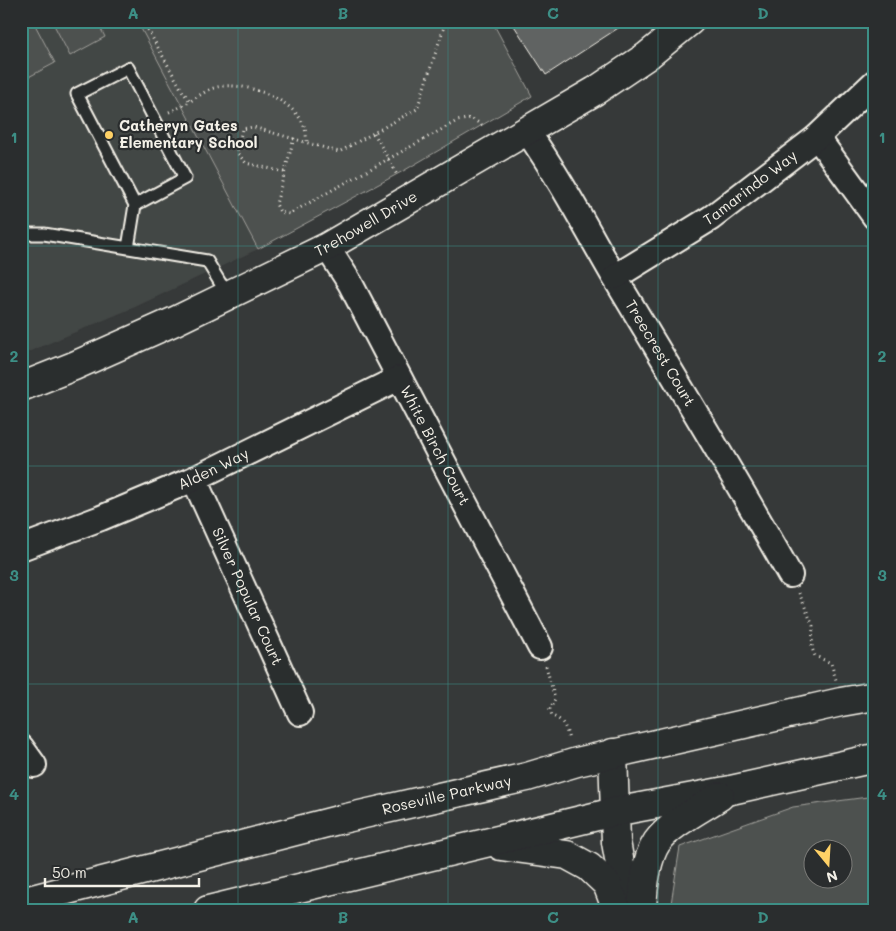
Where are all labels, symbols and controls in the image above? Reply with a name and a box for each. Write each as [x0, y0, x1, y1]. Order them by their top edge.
text: A [127, 2, 139, 23]
text: B [338, 2, 348, 23]
text: C [547, 2, 559, 23]
text: D [757, 2, 769, 23]
place label: Catheryn Gates Elementary School [119, 115, 258, 152]
text: 1 [10, 126, 18, 147]
text: 1 [878, 126, 886, 147]
marker: Catheryn Gates Elementary School [103, 129, 115, 141]
street label: Tamarindo Way [699, 145, 801, 229]
street label: Trehowell Drive [311, 186, 421, 261]
street label: Treecrest Court [621, 296, 701, 410]
text: 2 [10, 345, 19, 366]
text: 2 [878, 345, 887, 366]
street label: White Birch Court [396, 382, 475, 508]
street label: Alden Way [175, 443, 252, 494]
street label: Silver Popular Court [208, 524, 288, 668]
text: 3 [9, 564, 19, 585]
text: 3 [877, 564, 887, 585]
street label: Roseville Parkway [380, 770, 513, 819]
text: 4 [9, 783, 19, 804]
text: 4 [877, 783, 887, 804]
north arrow [804, 838, 854, 888]
scale bar [45, 856, 199, 888]
text: 50 m [52, 862, 87, 882]
text: N [824, 866, 840, 888]
text: A [127, 906, 139, 927]
text: B [338, 906, 348, 927]
text: C [547, 906, 559, 927]
text: D [757, 906, 769, 927]

